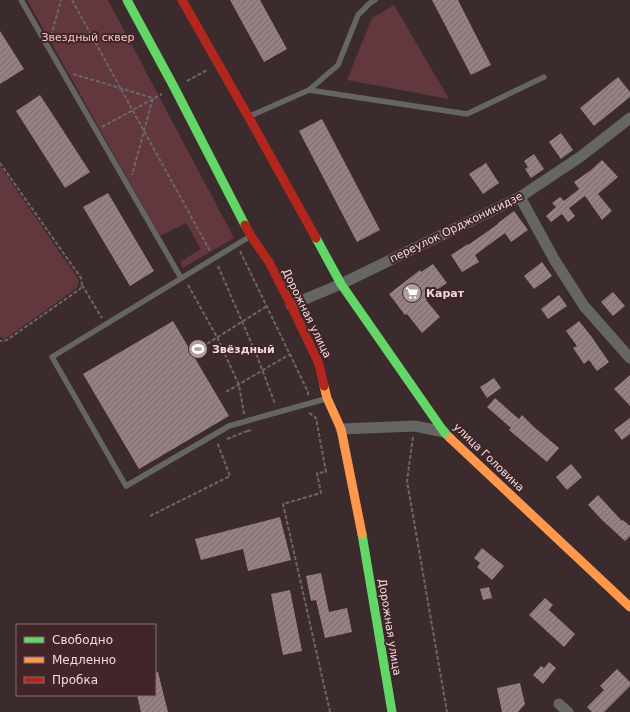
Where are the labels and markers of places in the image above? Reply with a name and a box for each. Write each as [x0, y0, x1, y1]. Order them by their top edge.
supermarket icon: Карат [401, 282, 423, 304]
place label: Карат [426, 287, 465, 300]
sports icon: Звёздный [187, 338, 209, 360]
place label: Звёздный [212, 343, 275, 356]

